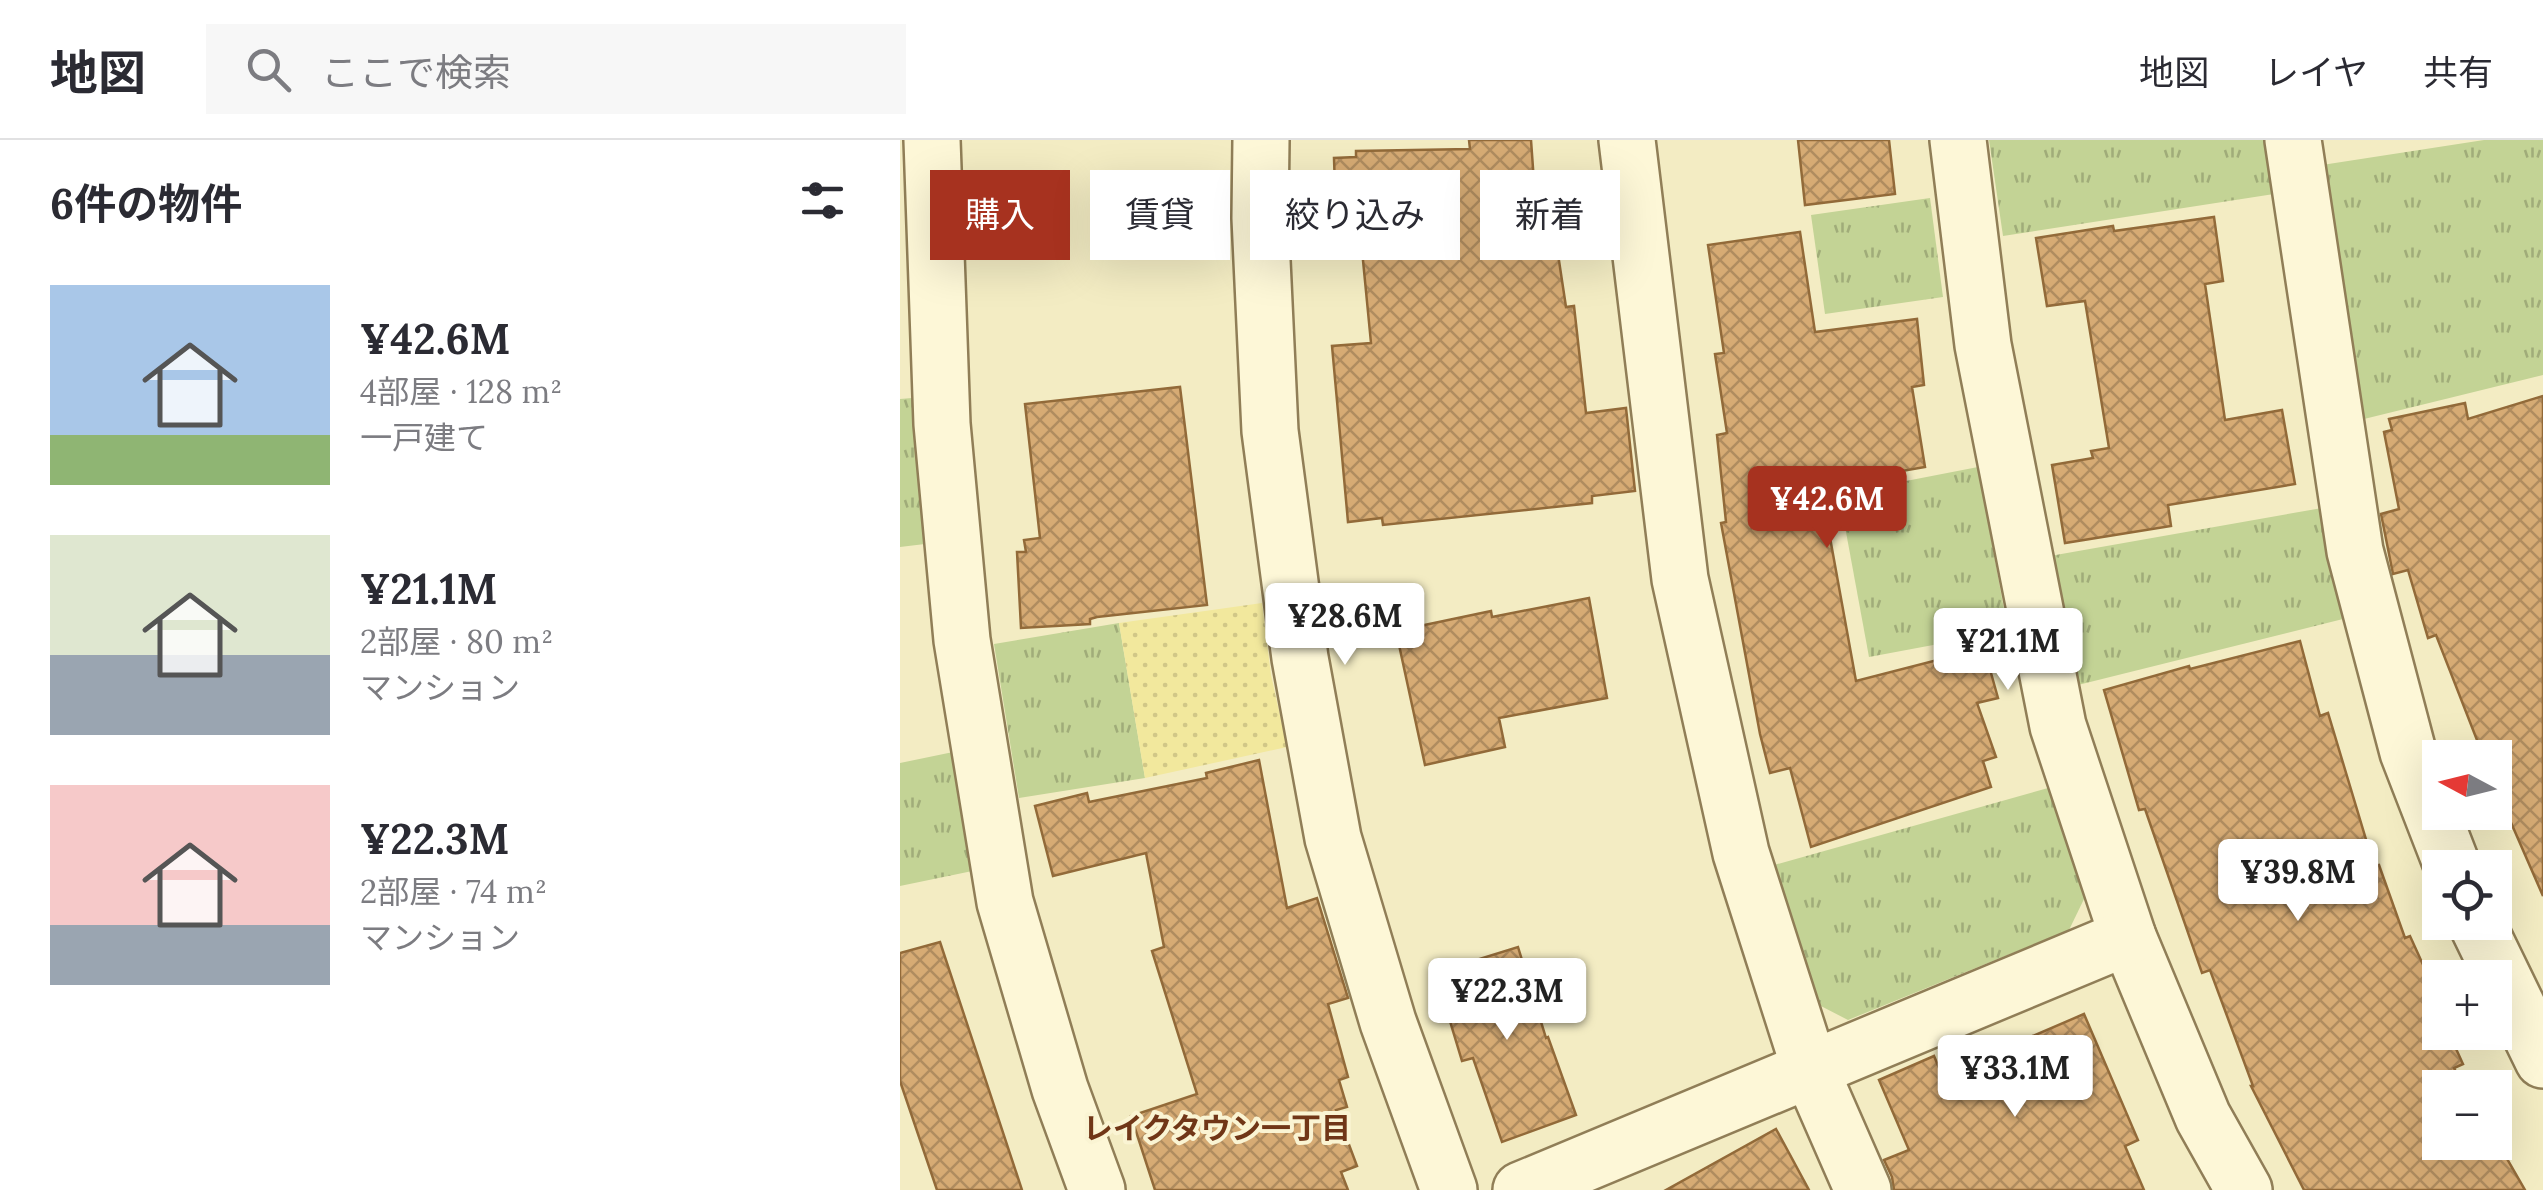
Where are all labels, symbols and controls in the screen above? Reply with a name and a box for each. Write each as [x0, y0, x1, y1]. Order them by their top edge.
search box [206, 24, 906, 114]
text: 地図 [50, 42, 146, 103]
icon: search [241, 42, 296, 97]
text: ここで検索 [321, 48, 511, 96]
text: 地図 [2139, 50, 2209, 95]
text: レイヤ [2264, 50, 2368, 95]
text: 共有 [2423, 50, 2493, 95]
chip: 購入 [930, 170, 1070, 260]
chip: 賃貸 [1090, 170, 1230, 260]
chip: 絞り込み [1250, 170, 1460, 260]
chip: 新着 [1480, 170, 1620, 260]
icon: filters [795, 173, 850, 228]
text: 6件の物件 [50, 177, 242, 231]
text: ¥42.6M [360, 312, 510, 366]
icon: home [130, 325, 250, 445]
text: 4部屋 · 128 m² [360, 371, 562, 412]
text: 一戸建て [360, 417, 488, 458]
pin: ¥42.6M [1746, 466, 1908, 551]
text: ¥42.6M [1770, 478, 1884, 519]
text: ¥21.1M [360, 562, 497, 616]
icon: home [130, 575, 250, 695]
pin: ¥28.6M [1264, 583, 1426, 668]
text: ¥28.6M [1287, 595, 1403, 636]
pin: ¥21.1M [1927, 608, 2089, 693]
text: ¥21.1M [1956, 620, 2060, 661]
text: 2部屋 · 80 m² [360, 621, 553, 662]
text: マンション [360, 667, 520, 708]
north arrow [2422, 740, 2512, 830]
map controls [2422, 740, 2512, 1160]
text: ¥22.3M [360, 812, 509, 866]
icon: home [130, 825, 250, 945]
pin: ¥39.8M [2217, 839, 2379, 924]
button: locate [2422, 850, 2512, 940]
text: ¥39.8M [2240, 851, 2356, 892]
text: 2部屋 · 74 m² [360, 871, 547, 912]
text: マンション [360, 917, 520, 958]
pin: ¥22.3M [1426, 958, 1588, 1043]
button: + [2422, 960, 2512, 1050]
text: ¥22.3M [1450, 970, 1564, 1011]
pin: ¥33.1M [1934, 1035, 2096, 1120]
text: ¥33.1M [1960, 1047, 2070, 1088]
button: − [2422, 1070, 2512, 1160]
district label: レイクタウン一丁目 [1083, 1109, 1351, 1147]

